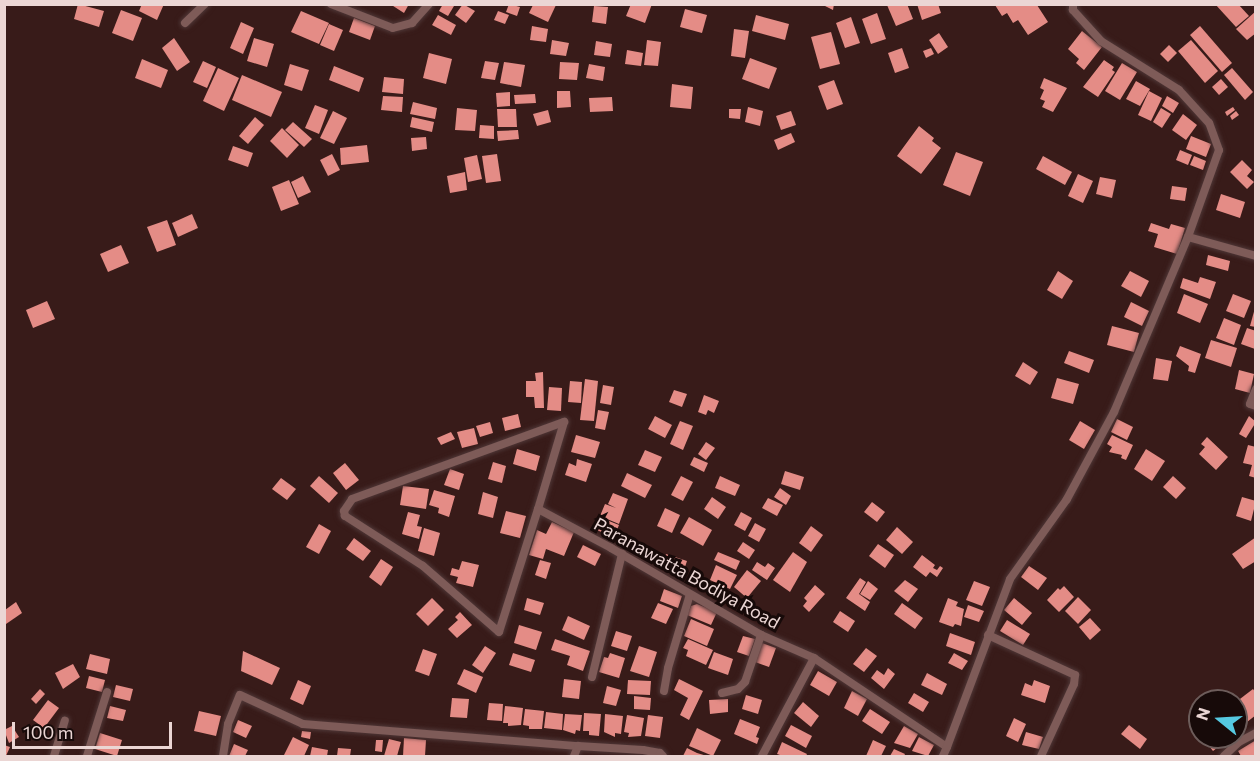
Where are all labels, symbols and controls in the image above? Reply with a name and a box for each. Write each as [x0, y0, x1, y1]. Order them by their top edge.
street label: Paranawatta Bodiya Road [590, 513, 784, 633]
north arrow [1188, 689, 1248, 749]
text: N [1191, 705, 1213, 723]
scale bar [15, 710, 176, 748]
text: 100 m [23, 721, 73, 743]

